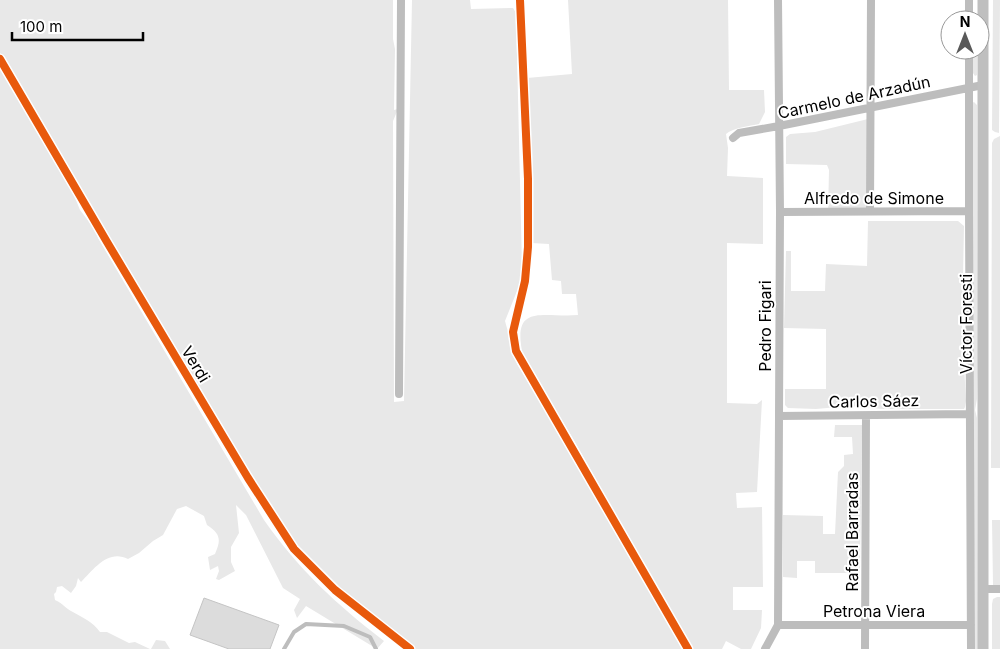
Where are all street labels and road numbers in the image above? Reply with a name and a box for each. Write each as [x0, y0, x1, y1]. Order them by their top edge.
street label: Carmelo de Arzadún [776, 71, 932, 123]
street label: Alfredo de Simone [804, 188, 944, 208]
street label: Víctor Foresti [956, 274, 976, 374]
street label: Pedro Figari [755, 280, 775, 372]
street label: Verdi [177, 342, 215, 386]
street label: Carlos Sáez [829, 390, 919, 412]
street label: Rafael Barradas [842, 472, 862, 592]
street label: Petrona Viera [823, 601, 925, 621]

